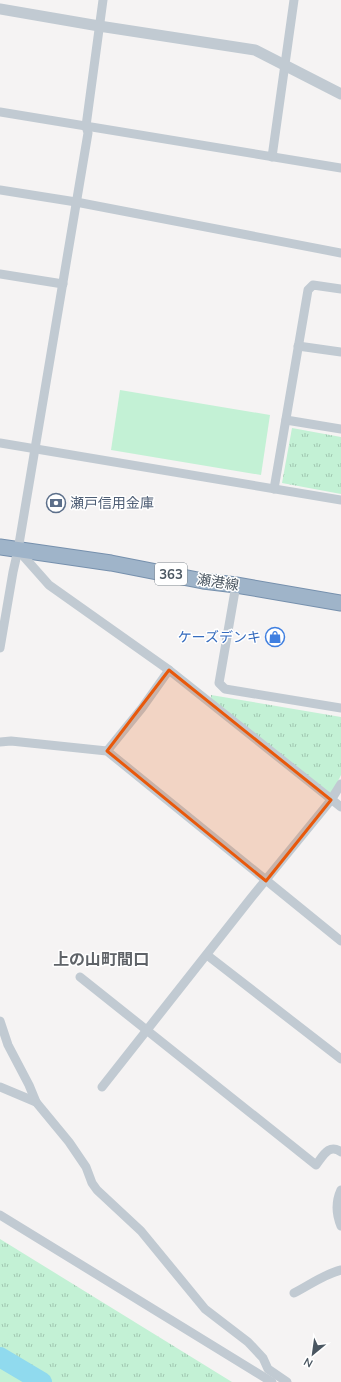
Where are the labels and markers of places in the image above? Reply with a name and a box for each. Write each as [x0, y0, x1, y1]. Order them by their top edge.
bank icon: 瀬戸信用金庫 [45, 492, 67, 514]
place label: 瀬戸信用金庫 [70, 494, 154, 512]
shop icon: ケーズデンキ [264, 626, 286, 648]
place label: ケーズデンキ [178, 628, 261, 646]

